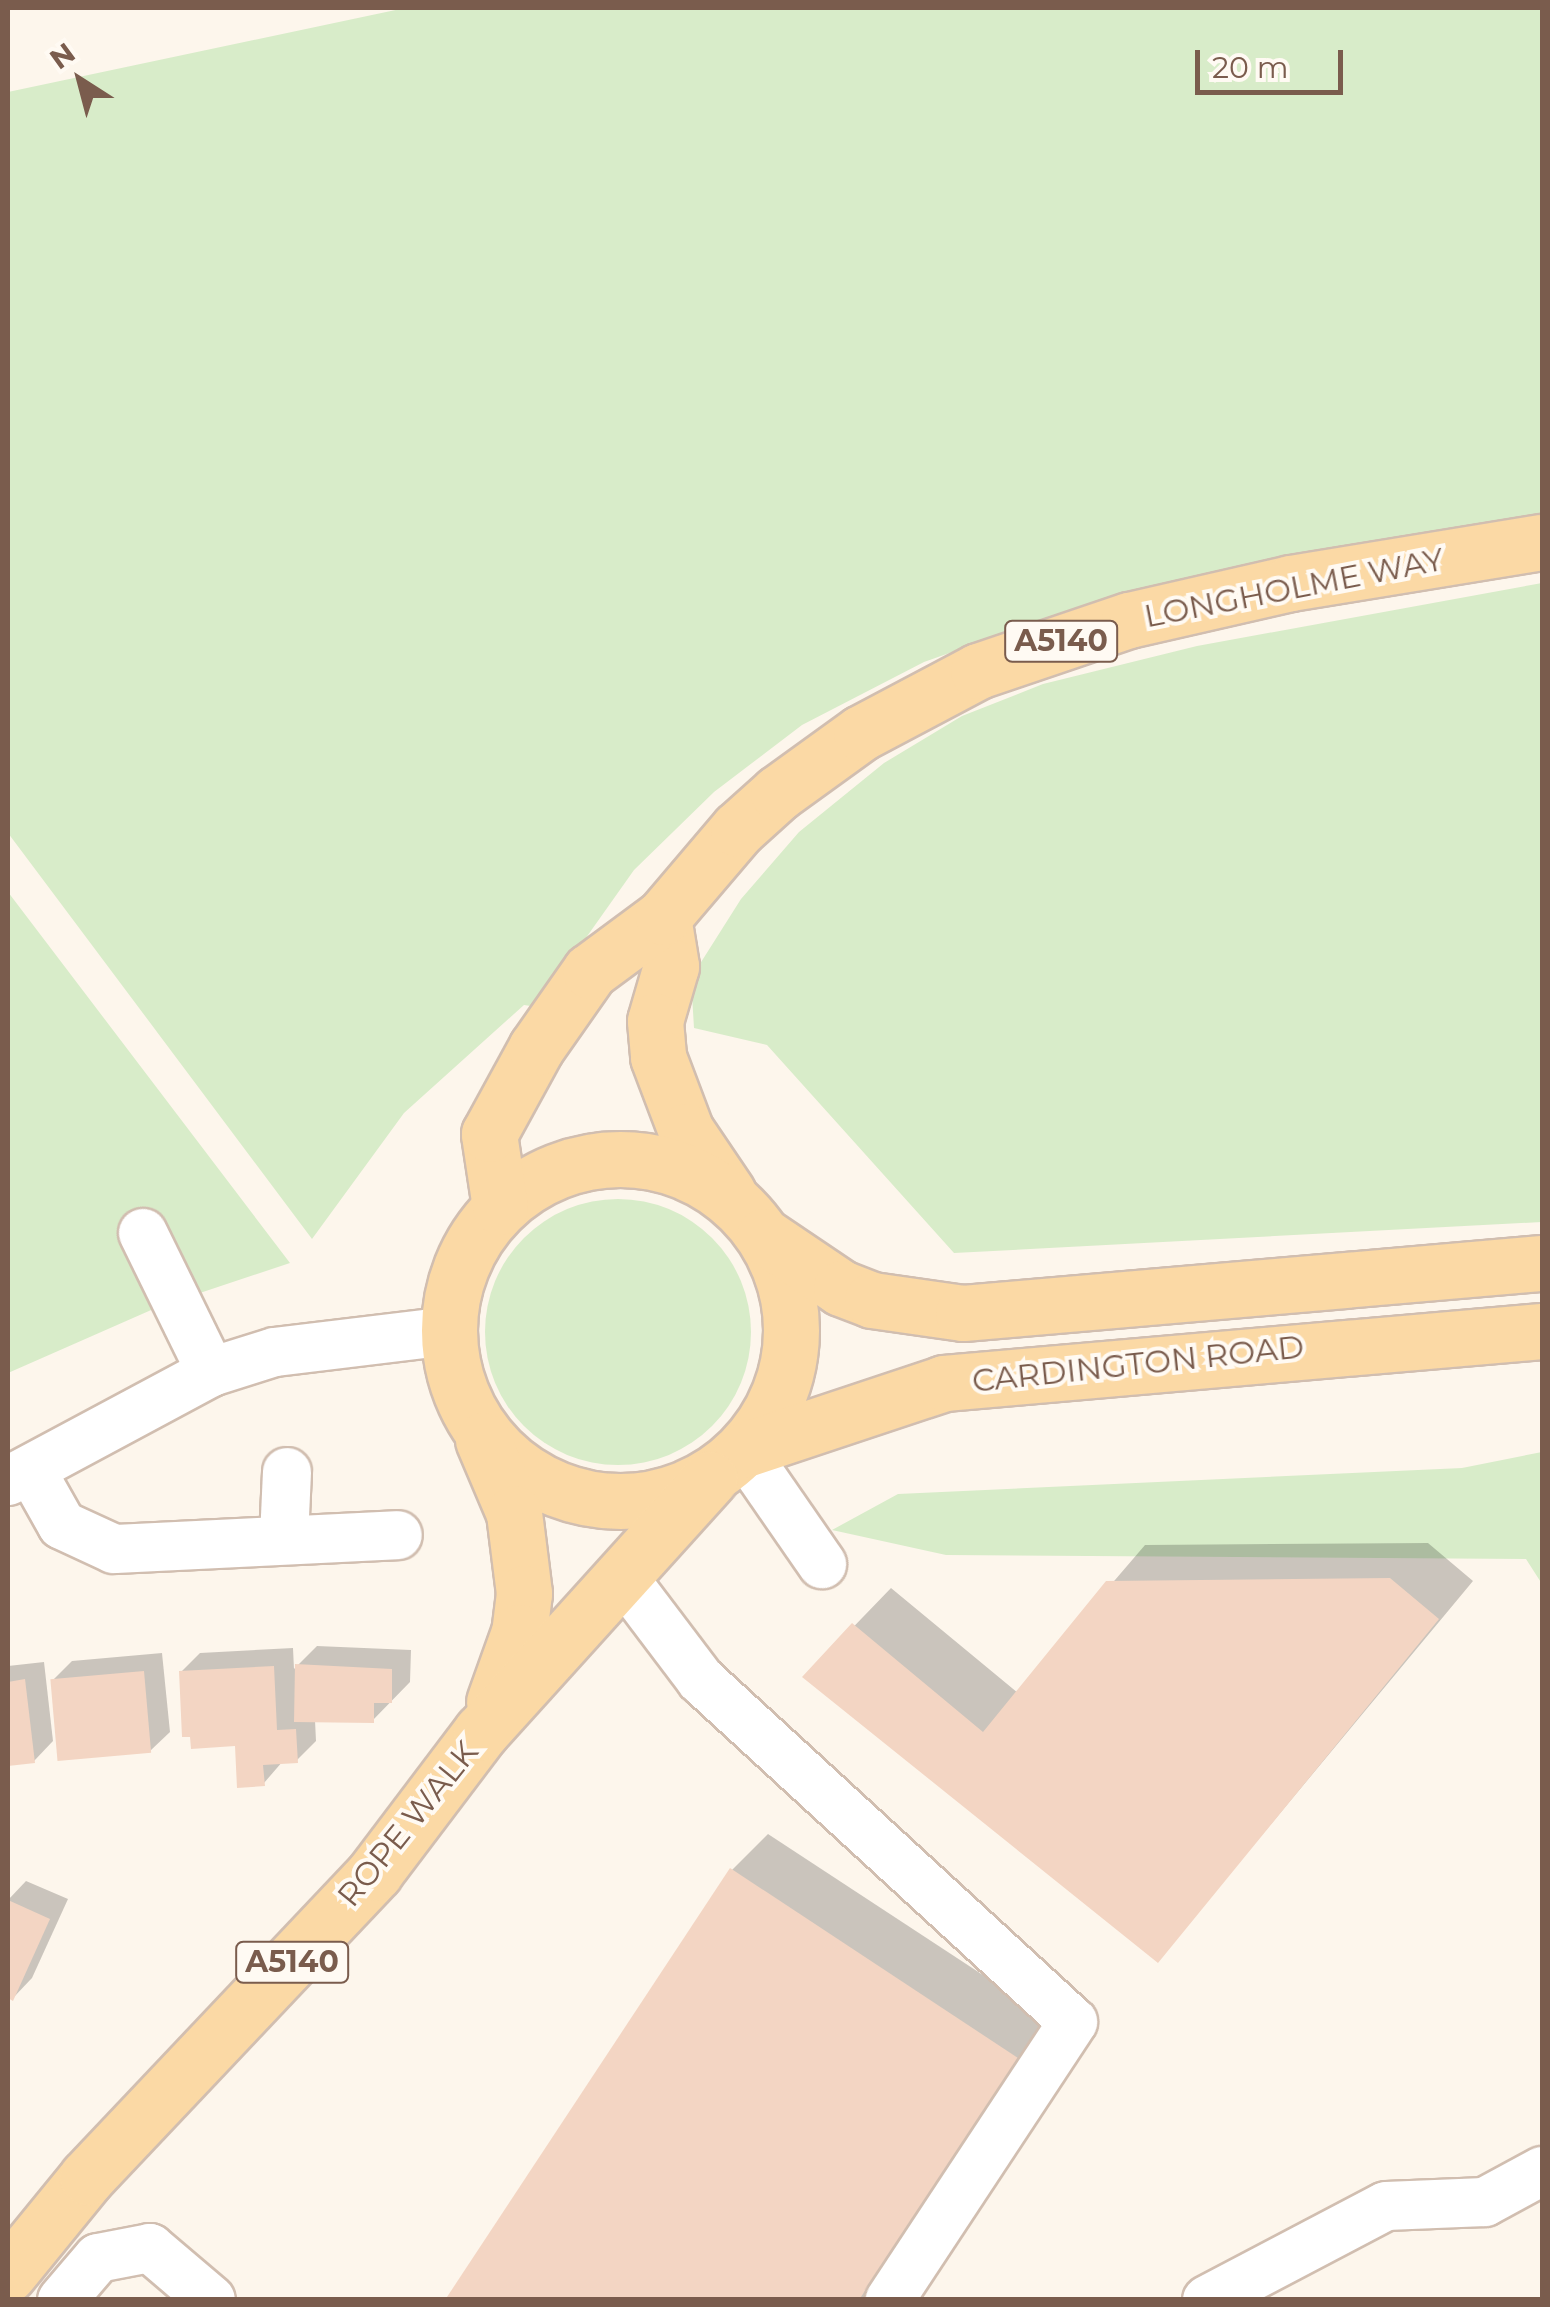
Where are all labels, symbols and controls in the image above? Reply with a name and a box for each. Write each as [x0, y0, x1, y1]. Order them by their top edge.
north arrow [30, 30, 130, 130]
scale bar [1200, 30, 1348, 92]
text: N [43, 35, 82, 76]
text: 20 m [1212, 49, 1289, 86]
street label: LONGHOLME WAY [1141, 540, 1447, 636]
road number: A5140 [1004, 616, 1118, 666]
street label: CARDINGTON ROAD [970, 1327, 1306, 1401]
street label: ROPE WALK [330, 1734, 486, 1914]
road number: A5140 [234, 1937, 350, 1987]

